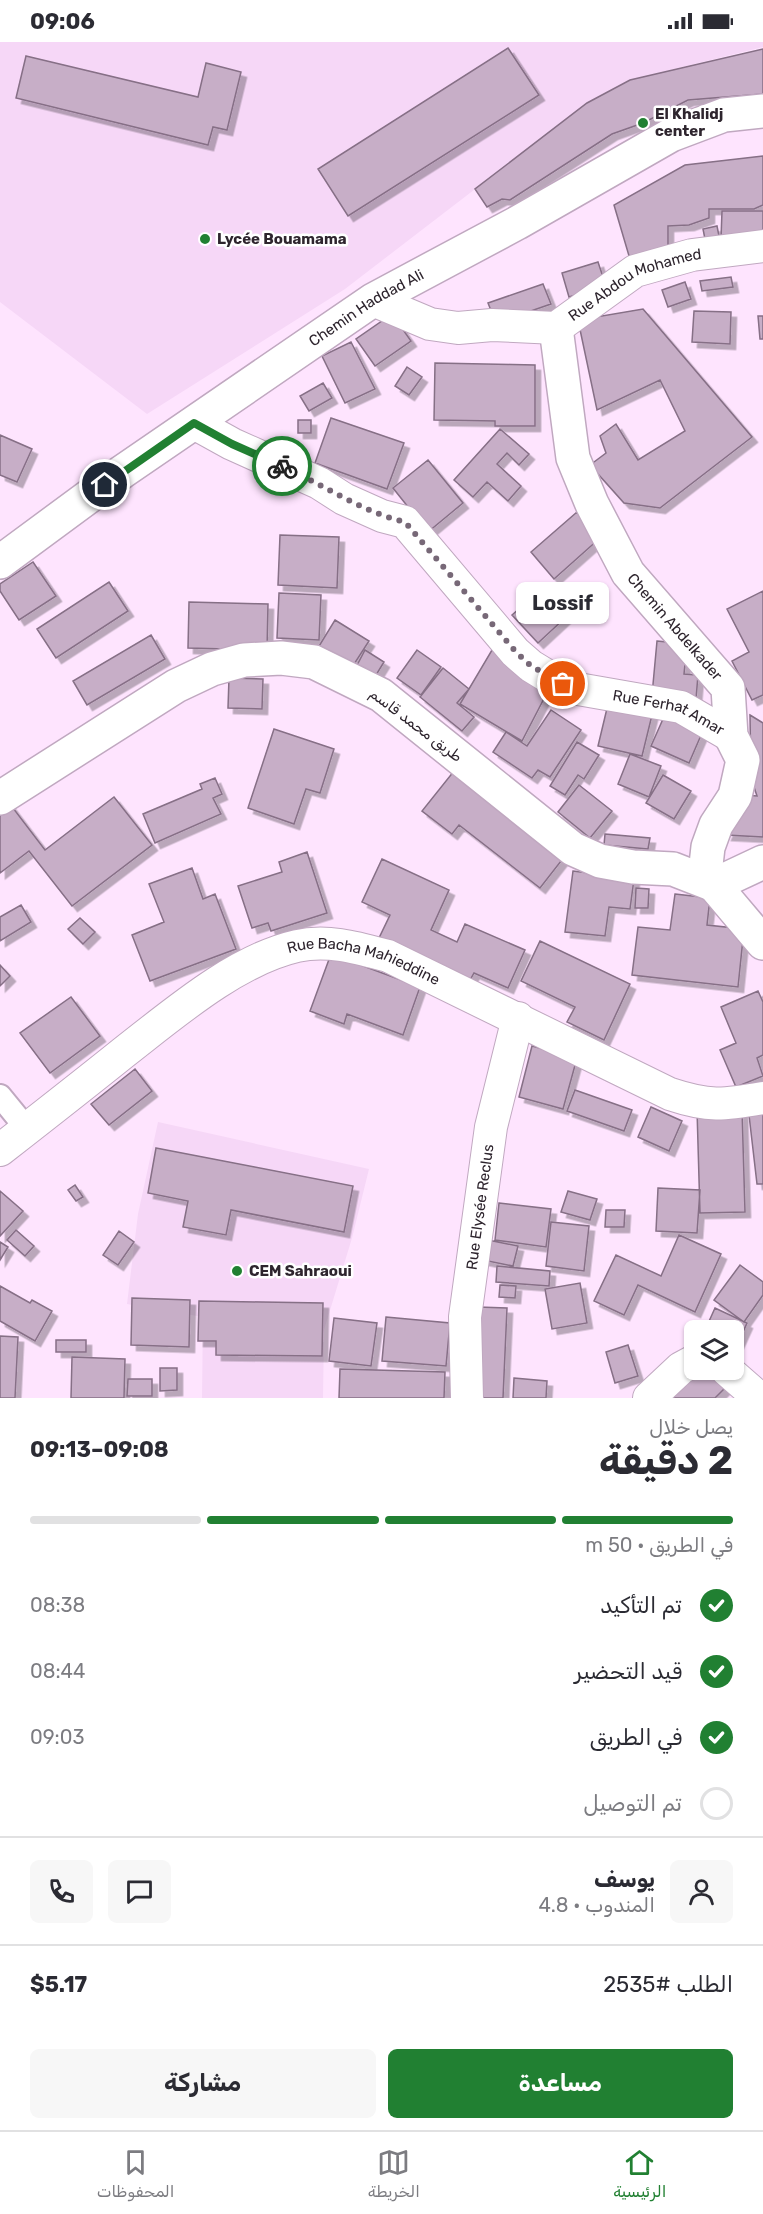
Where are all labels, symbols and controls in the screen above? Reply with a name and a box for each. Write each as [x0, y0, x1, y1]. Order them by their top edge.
text: 09:06 [30, 8, 95, 35]
place label: El Khalidj center [655, 105, 723, 140]
marker: El Khalidj center [636, 116, 650, 130]
place label: Lycée Bouamama [217, 230, 347, 248]
marker: Lycée Bouamama [198, 232, 212, 246]
street label: Rue Abdou Mohamed [565, 245, 702, 325]
street label: Chemin Haddad Ali [305, 266, 427, 350]
courier [252, 436, 312, 496]
icon: bike [266, 450, 299, 483]
pin [79, 459, 130, 510]
icon: home [88, 468, 121, 501]
street label: Chemin Abdelkader [623, 570, 726, 684]
callout: Lossif [516, 582, 610, 624]
text: Lossif [532, 591, 593, 615]
pin [537, 658, 588, 709]
icon: bag [546, 667, 579, 700]
street label: طريق محمد قاسم [366, 684, 466, 766]
street label: Rue Ferhat Amar [611, 686, 728, 739]
street label: Rue Bacha Mahieddine [285, 934, 443, 989]
street label: Rue Elysée Reclus [463, 1143, 498, 1271]
place label: CEM Sahraoui [249, 1262, 352, 1280]
marker: CEM Sahraoui [230, 1264, 244, 1278]
map controls [684, 1320, 744, 1380]
button: layers [684, 1320, 744, 1380]
text: يصل خلال [649, 1415, 733, 1439]
text: 09:08–09:13 [30, 1436, 169, 1463]
text: 2 دقيقة [599, 1438, 733, 1484]
text: في الطريق · 50 m [585, 1533, 733, 1557]
icon: check [700, 1589, 733, 1622]
text: تم التأكيد [600, 1592, 682, 1619]
text: 08:38 [30, 1593, 85, 1617]
icon: check [700, 1655, 733, 1688]
text: قيد التحضير [574, 1658, 682, 1685]
text: 08:44 [30, 1659, 85, 1683]
icon: check [700, 1721, 733, 1754]
text: في الطريق [590, 1724, 682, 1751]
text: 09:03 [30, 1725, 84, 1749]
text: تم التوصيل [583, 1790, 682, 1817]
button: phone [30, 1860, 93, 1923]
button: chat [108, 1860, 171, 1923]
button: person [670, 1860, 733, 1923]
text: يوسف [594, 1866, 655, 1893]
text: المندوب · 4.8 [538, 1893, 655, 1917]
text: $5.17 [30, 1971, 87, 1998]
text: الطلب #2535 [603, 1971, 733, 1998]
button: مشاركة [30, 2049, 376, 2118]
button: مساعدة [388, 2049, 733, 2118]
tab: المحفوظات [97, 2146, 174, 2201]
tab: الخريطة [368, 2146, 420, 2201]
tab: الرئيسية [613, 2146, 666, 2201]

